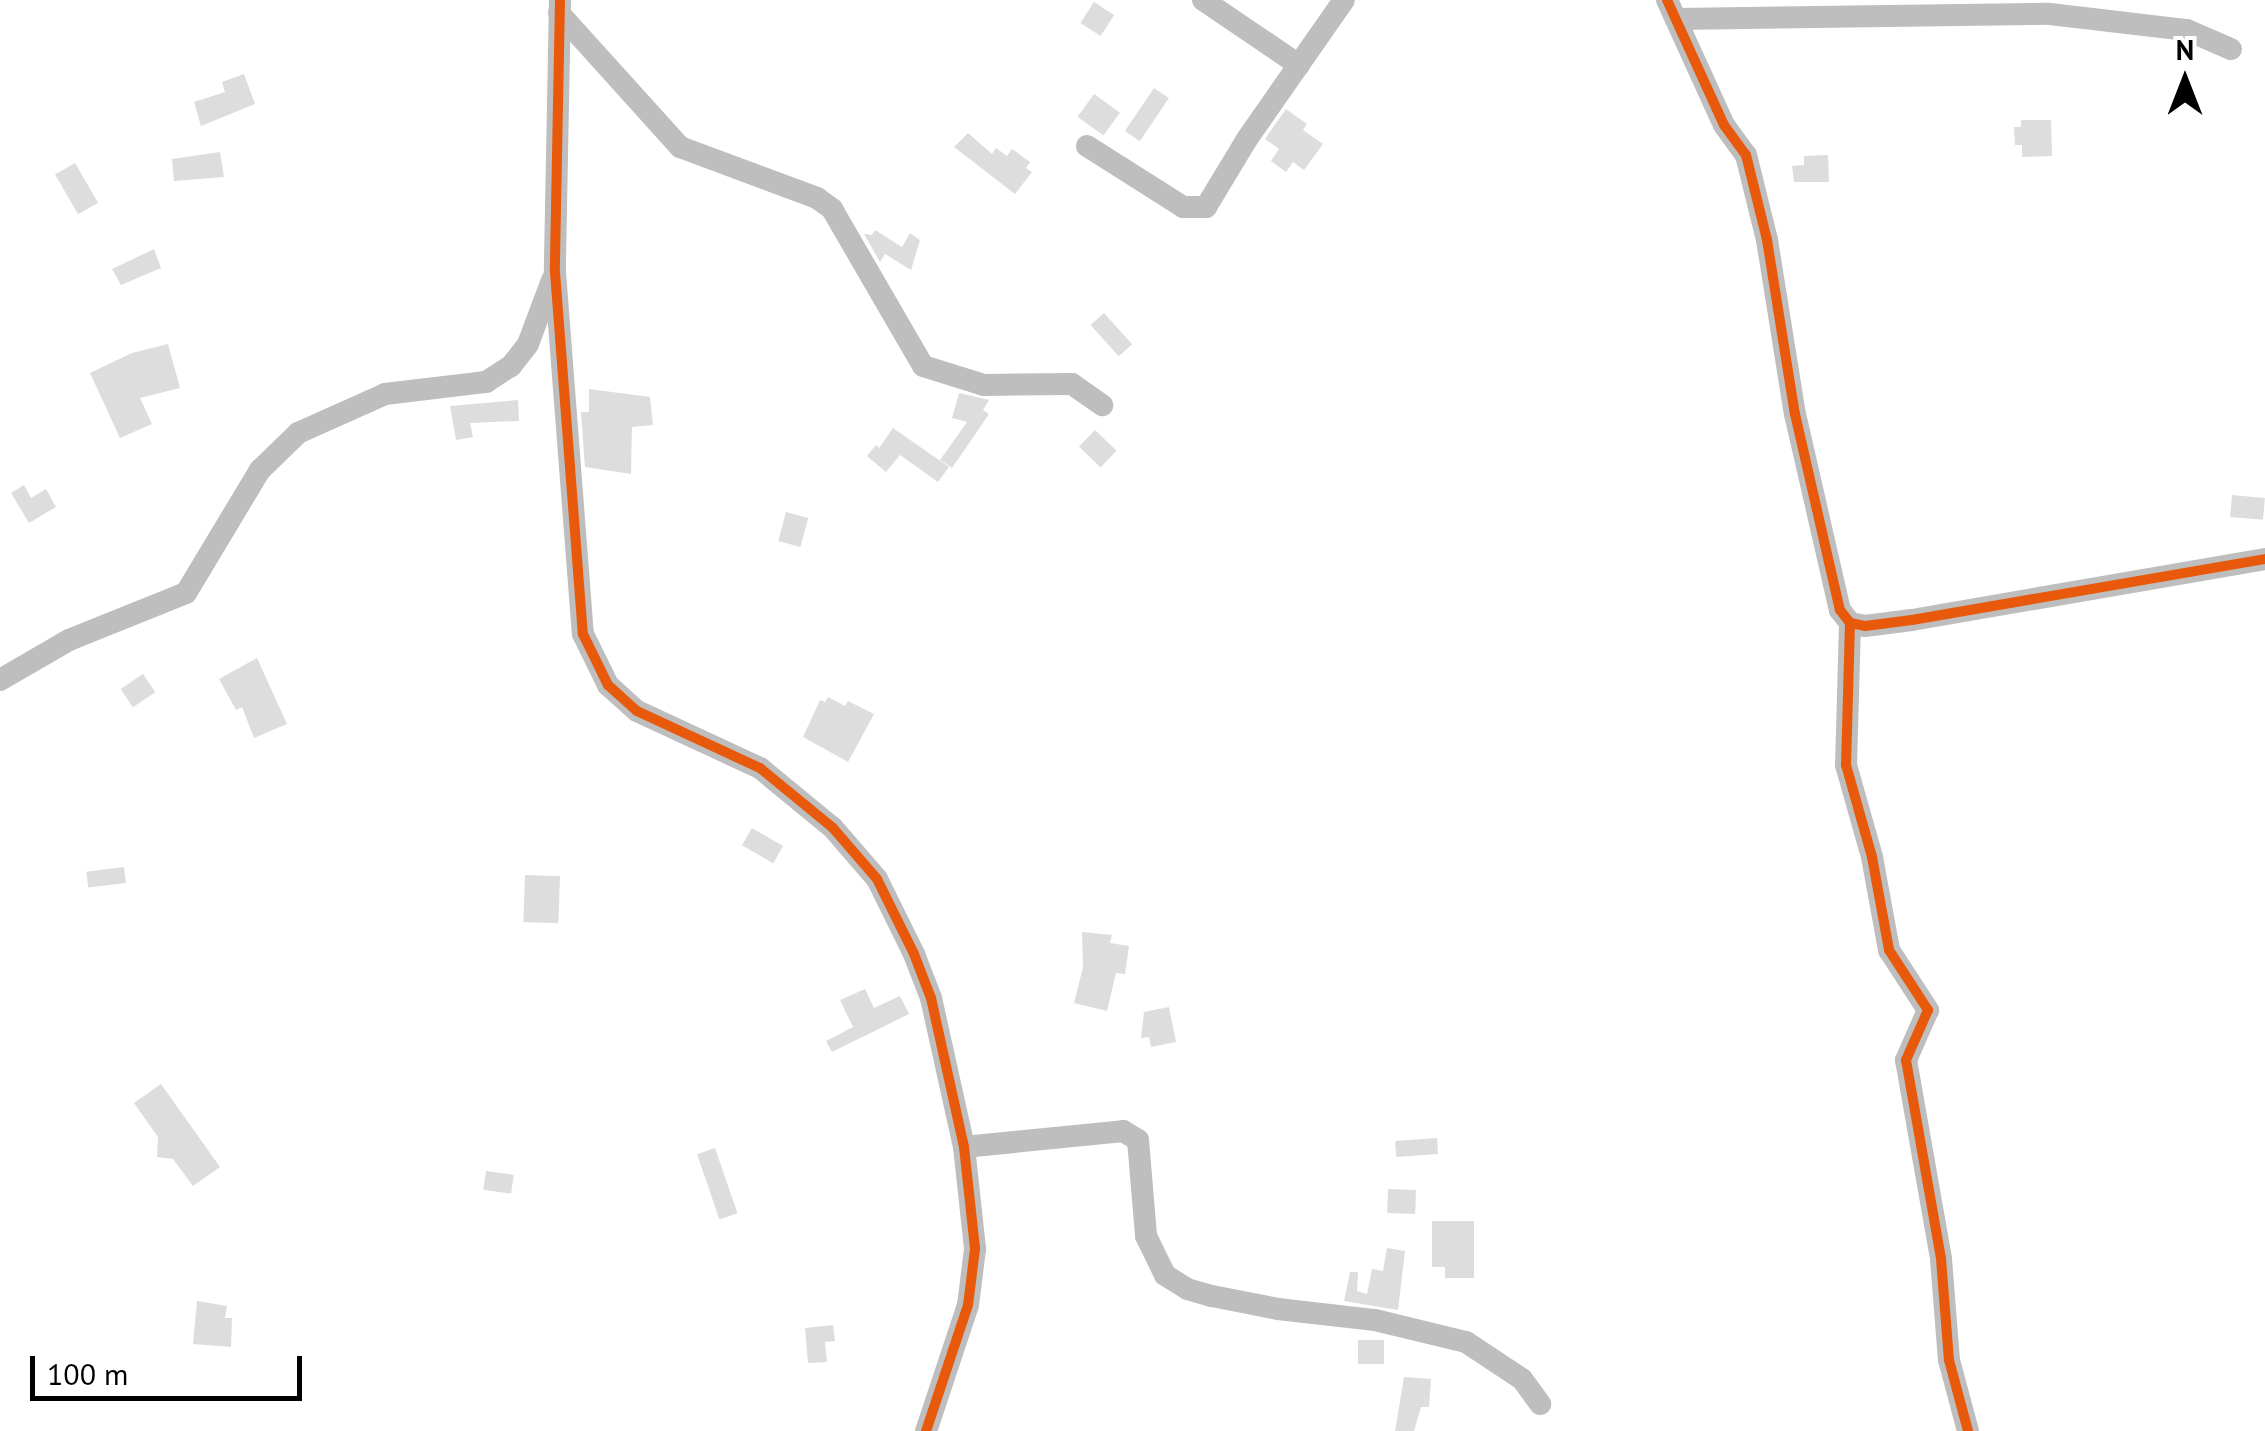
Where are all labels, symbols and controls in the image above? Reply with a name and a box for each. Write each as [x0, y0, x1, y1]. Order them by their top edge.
north arrow [2135, 30, 2235, 130]
text: N [2176, 31, 2194, 68]
scale bar [35, 1336, 308, 1398]
text: 100 m [47, 1354, 128, 1393]

